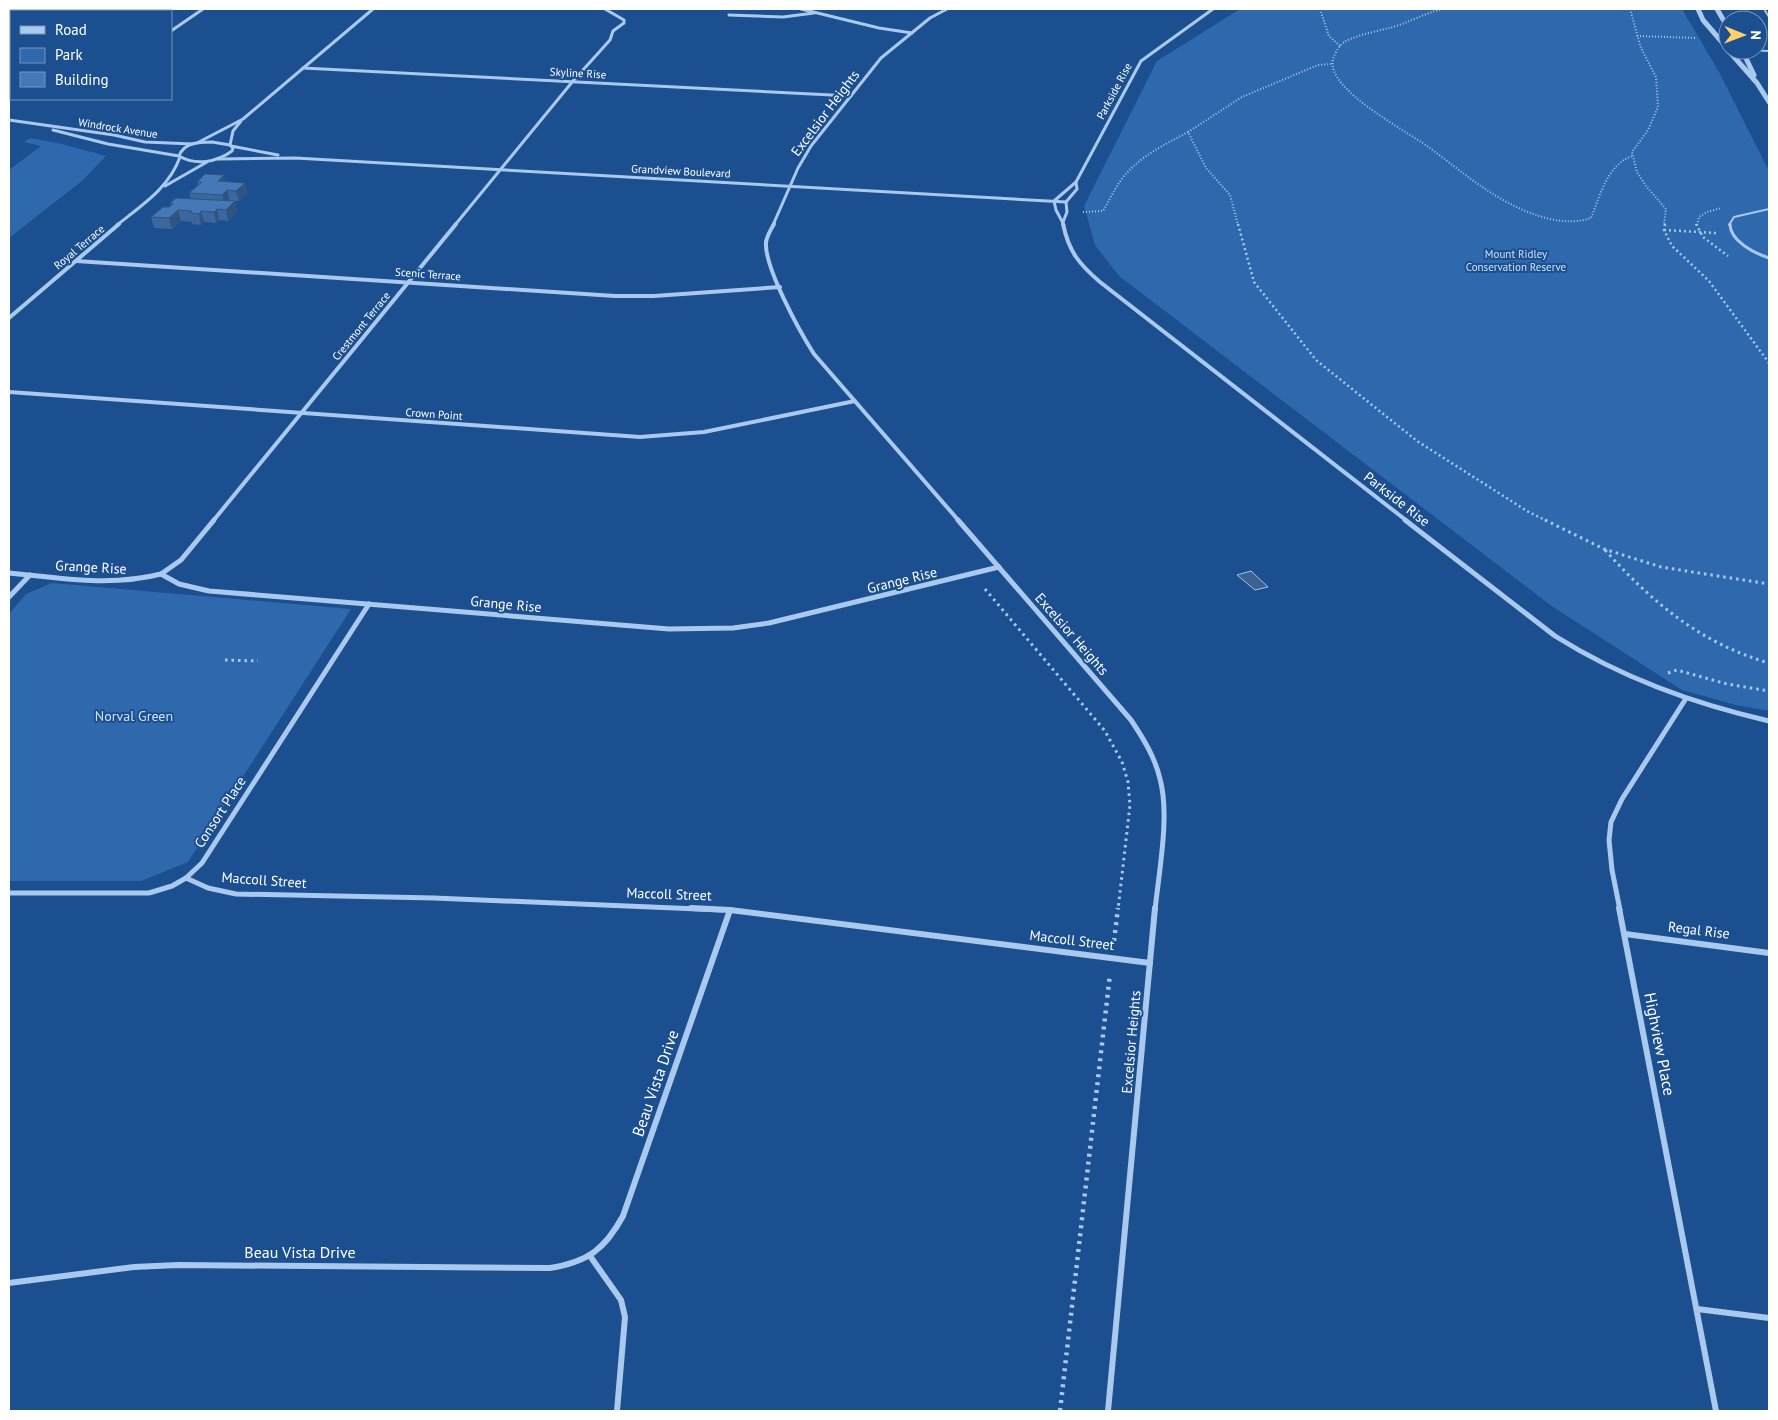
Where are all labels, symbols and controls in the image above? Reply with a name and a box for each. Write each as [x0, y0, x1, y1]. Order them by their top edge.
legend [10, 10, 172, 100]
north arrow [1718, 10, 1768, 60]
text: Road [55, 20, 87, 39]
text: N [1747, 30, 1765, 40]
text: Park [55, 45, 83, 64]
street label: Parkside Rise [1093, 60, 1135, 122]
street label: Skyline Rise [549, 65, 607, 81]
street label: Excelsior Heights [787, 66, 863, 160]
text: Building [55, 70, 109, 89]
street label: Windrock Avenue [77, 115, 159, 141]
street label: Grandview Boulevard [631, 161, 731, 181]
street label: Royal Terrace [51, 222, 107, 272]
park label: Mount Ridley Conservation Reserve [1466, 247, 1567, 274]
street label: Scenic Terrace [395, 265, 462, 283]
street label: Crestmont Terrace [329, 288, 393, 363]
street label: Crown Point [405, 405, 463, 423]
street label: Parkside Rise [1360, 468, 1434, 530]
street label: Grange Rise [55, 556, 127, 578]
street label: Grange Rise [865, 563, 939, 597]
street label: Excelsior Heights [1031, 589, 1113, 679]
street label: Grange Rise [470, 592, 542, 616]
park label: Norval Green [95, 707, 173, 725]
street label: Consort Place [190, 773, 250, 851]
street label: Maccoll Street [221, 868, 307, 892]
street label: Maccoll Street [626, 884, 712, 904]
street label: Regal Rise [1667, 917, 1731, 943]
street label: Maccoll Street [1029, 926, 1116, 954]
street label: Excelsior Heights [1118, 990, 1144, 1094]
street label: Highview Place [1640, 991, 1680, 1097]
street label: Beau Vista Drive [627, 1027, 683, 1139]
street label: Beau Vista Drive [244, 1242, 356, 1262]

